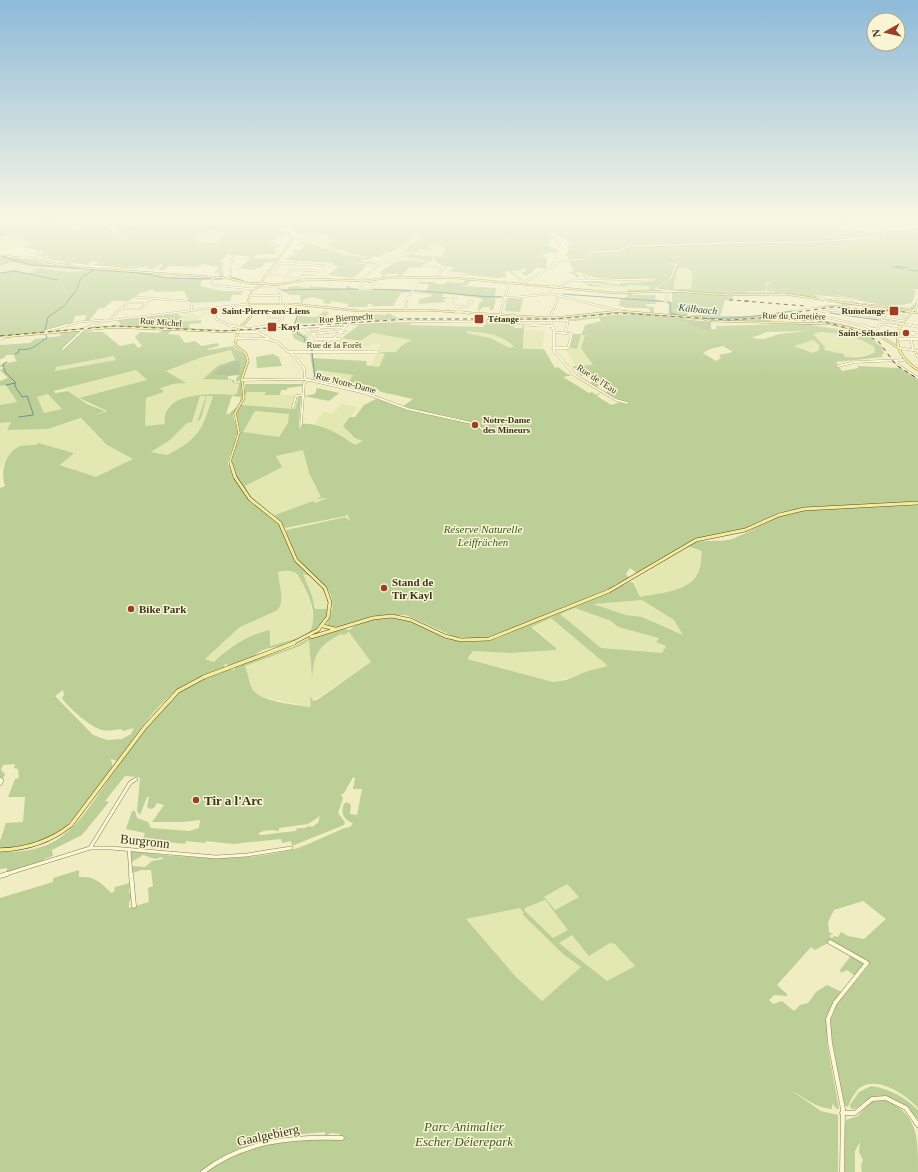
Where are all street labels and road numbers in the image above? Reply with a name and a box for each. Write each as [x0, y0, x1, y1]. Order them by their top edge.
street label: Rue du Cimetière [762, 310, 826, 322]
street label: Rue Biermecht [319, 311, 374, 325]
street label: Rue Michel [140, 316, 183, 328]
street label: Rue de la Forêt [306, 340, 362, 350]
street label: Rue de l'Eau [575, 362, 619, 396]
street label: Rue Notre-Dame [315, 371, 377, 395]
street label: Burgronn [120, 831, 171, 851]
street label: Gaalgebierg [235, 1121, 301, 1149]

